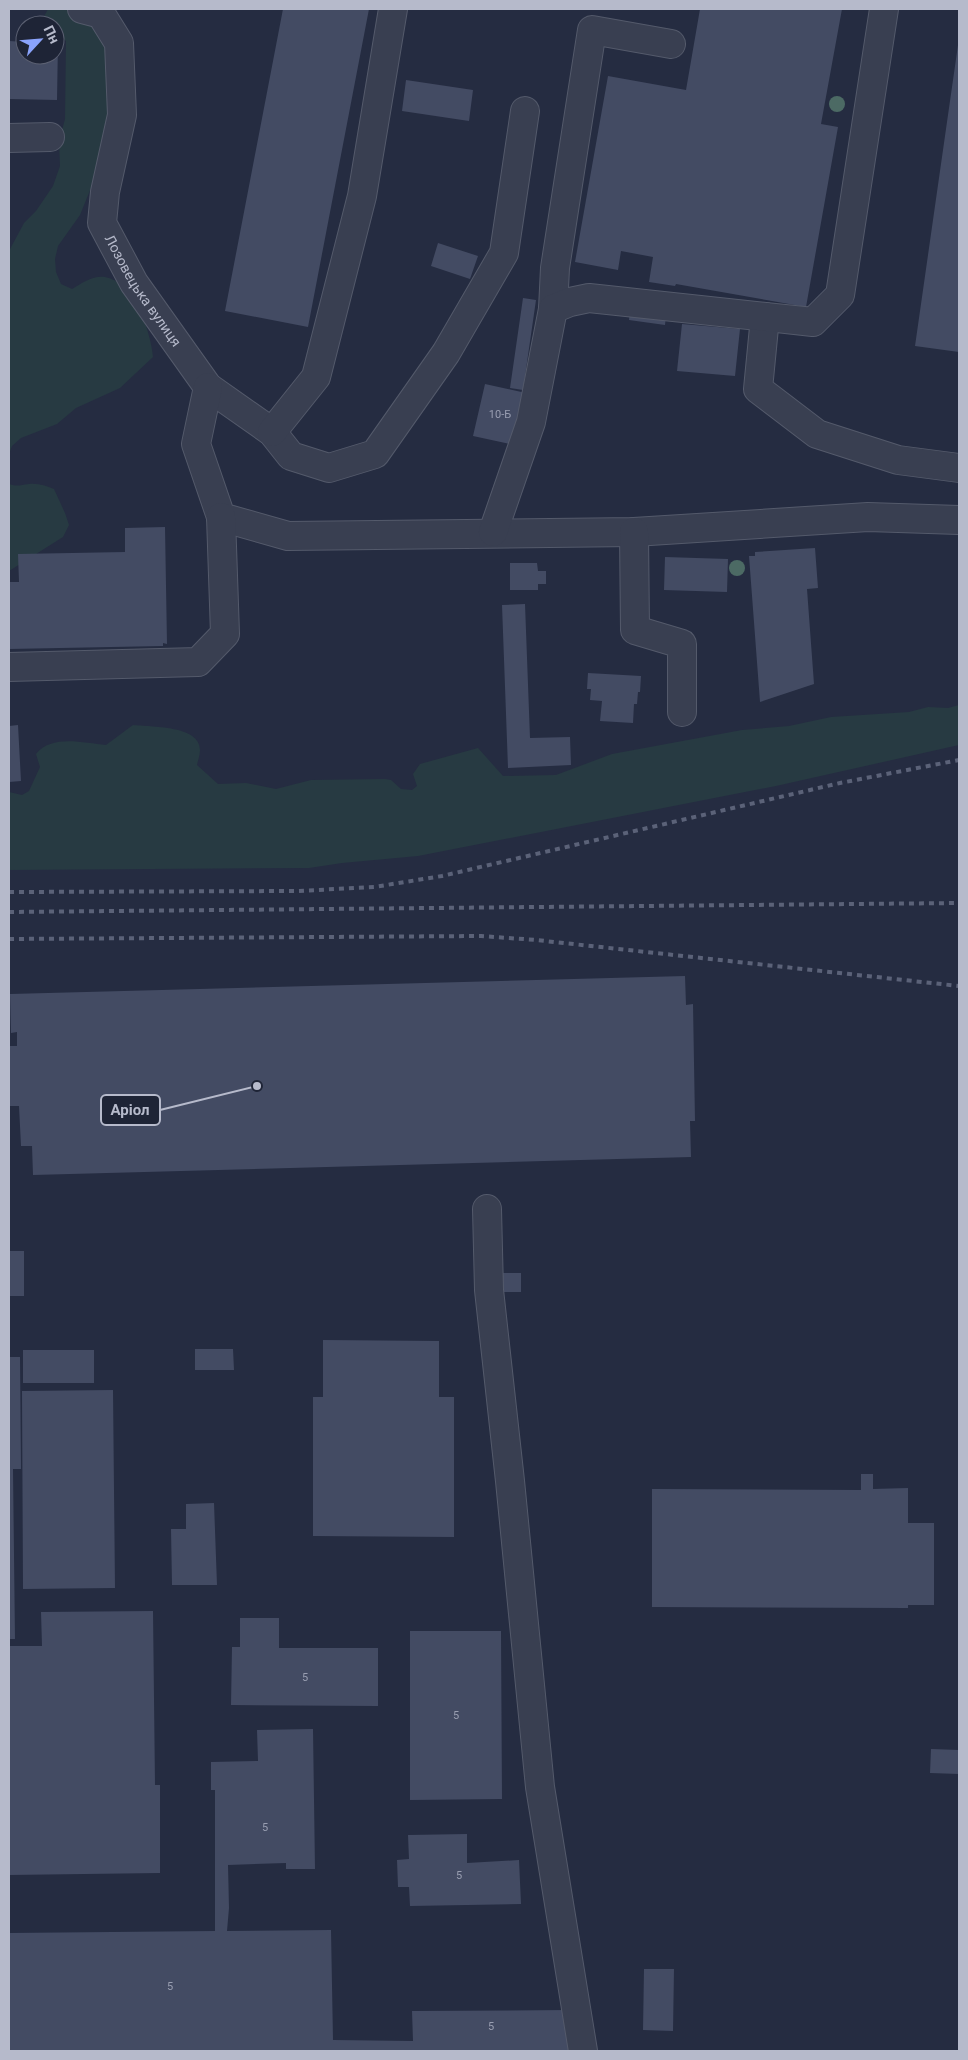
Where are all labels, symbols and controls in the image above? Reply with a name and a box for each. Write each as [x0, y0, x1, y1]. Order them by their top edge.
north arrow [15, 15, 65, 65]
text: Пн [41, 23, 63, 46]
street label: Лозовецька вулиця [102, 232, 185, 350]
house number: 10-Б [489, 408, 511, 421]
callout: Аріол [101, 1095, 160, 1125]
text: Аріол [110, 1101, 150, 1119]
house number: 5 [302, 1671, 308, 1684]
house number: 5 [453, 1709, 459, 1722]
house number: 5 [262, 1821, 268, 1834]
house number: 5 [456, 1869, 462, 1882]
house number: 5 [167, 1980, 173, 1993]
house number: 5 [488, 2020, 494, 2033]

